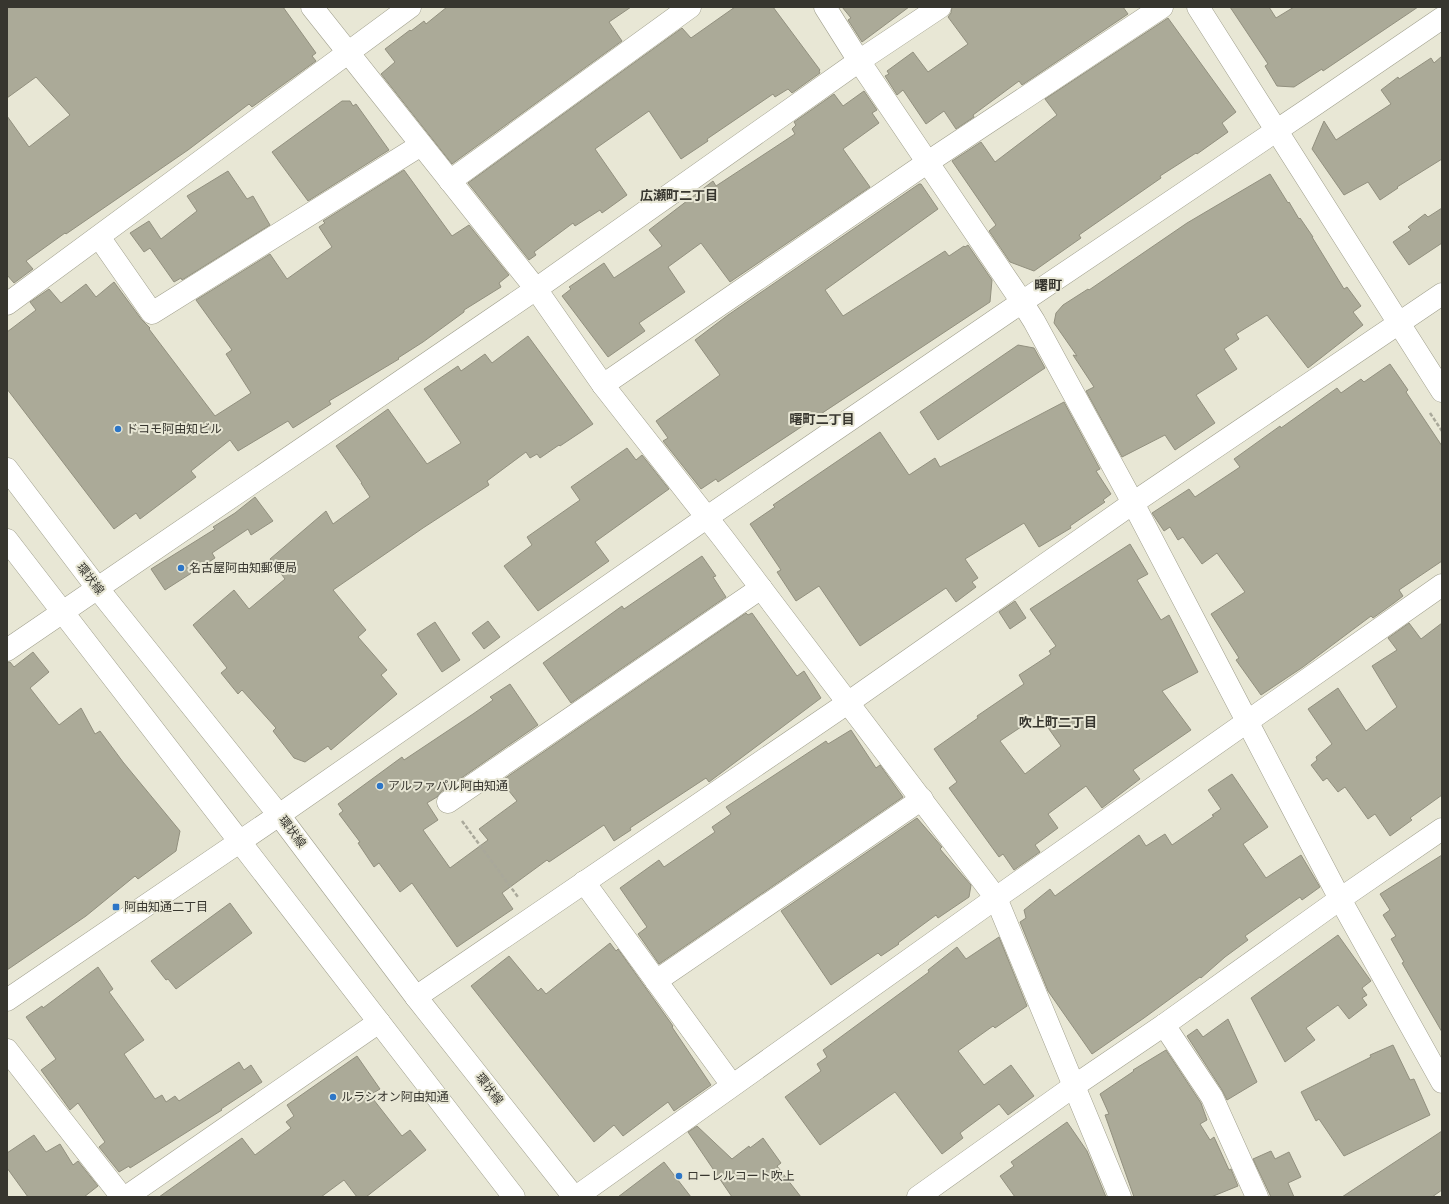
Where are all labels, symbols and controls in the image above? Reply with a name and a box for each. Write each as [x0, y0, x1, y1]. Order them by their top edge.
district label: 広瀬町二丁目 [640, 188, 718, 204]
district label: 曙町 [1034, 277, 1062, 294]
district label: 曙町二丁目 [789, 412, 855, 428]
place label: ドコモ阿由知ビル [126, 422, 222, 437]
marker: ドコモ阿由知ビル [113, 424, 123, 434]
street label: 環状線 [73, 560, 107, 598]
place label: 名古屋阿由知郵便局 [189, 561, 297, 576]
marker: 名古屋阿由知郵便局 [176, 563, 186, 573]
district label: 吹上町二丁目 [1019, 715, 1097, 731]
place label: アルファパル阿由知通 [388, 779, 508, 794]
marker: アルファパル阿由知通 [375, 781, 385, 791]
street label: 環状線 [275, 813, 309, 851]
place label: 阿由知通二丁目 [124, 900, 208, 915]
marker: 阿由知通二丁目 [111, 902, 121, 912]
street label: 環状線 [472, 1070, 506, 1108]
place label: ルラシオン阿由知通 [341, 1090, 449, 1105]
marker: ルラシオン阿由知通 [328, 1092, 338, 1102]
place label: ローレルコート吹上 [687, 1169, 795, 1184]
marker: ローレルコート吹上 [674, 1171, 684, 1181]

